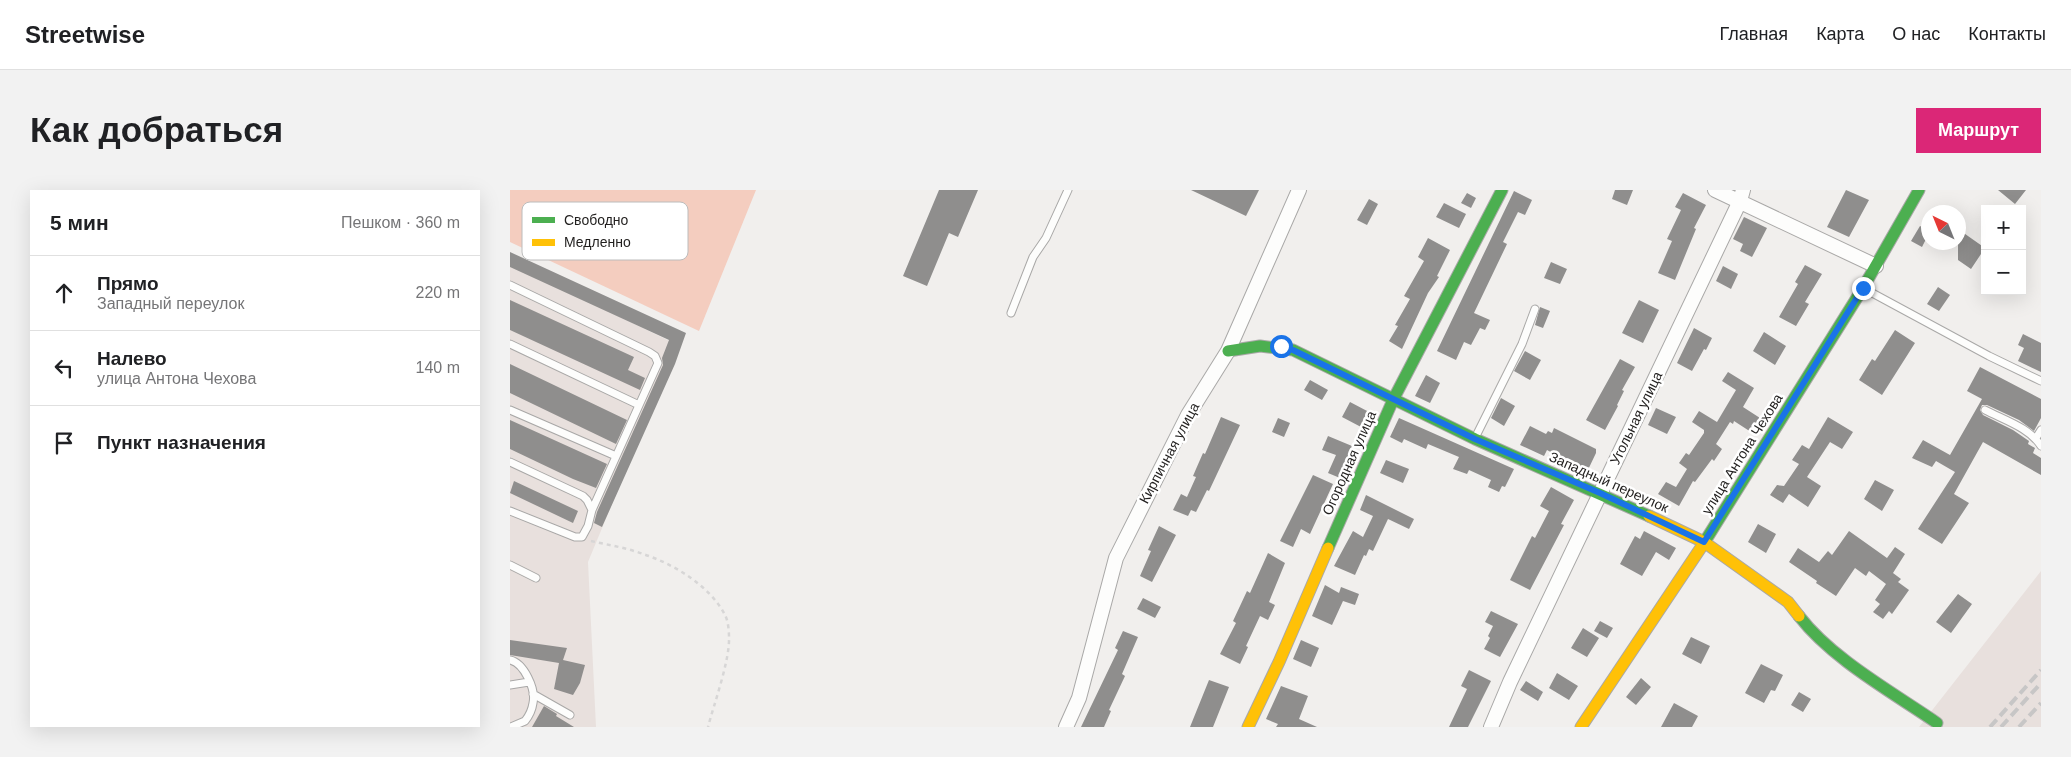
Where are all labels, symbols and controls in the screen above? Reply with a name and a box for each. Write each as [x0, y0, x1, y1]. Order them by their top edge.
text: Streetwise [25, 21, 145, 48]
text: Главная [1720, 24, 1788, 44]
text: Карта [1816, 24, 1864, 44]
text: О нас [1892, 24, 1940, 44]
text: Контакты [1968, 24, 2046, 44]
button: Маршрут [1916, 108, 2041, 153]
text: Как добраться [30, 110, 283, 149]
legend [522, 202, 688, 260]
north arrow [1921, 205, 1966, 250]
map controls [1981, 205, 2026, 295]
button: + [1981, 205, 2026, 250]
text: 5 мин [50, 211, 109, 234]
text: Свободно [564, 212, 629, 228]
text: Пешком · 360 m [341, 214, 460, 231]
text: Медленно [564, 234, 631, 250]
button: − [1981, 250, 2026, 295]
text: Прямо [97, 273, 159, 294]
route end [1852, 277, 1875, 300]
icon: ahead [50, 279, 78, 307]
text: 220 m [416, 284, 460, 301]
text: Западный переулок [97, 295, 244, 312]
route start [1270, 335, 1293, 358]
text: Налево [97, 348, 167, 369]
icon: left [50, 354, 78, 382]
text: 140 m [416, 359, 460, 376]
street label: Угольная улица [1607, 369, 1666, 467]
text: улица Антона Чехова [97, 370, 256, 387]
street label: улица Антона Чехова [1698, 390, 1786, 517]
street label: Кирпичная улица [1136, 400, 1202, 506]
street label: Огородная улица [1319, 408, 1379, 518]
icon: arrive [50, 429, 78, 457]
text: Пункт назначения [97, 432, 266, 453]
street label: Западный переулок [1547, 448, 1672, 516]

